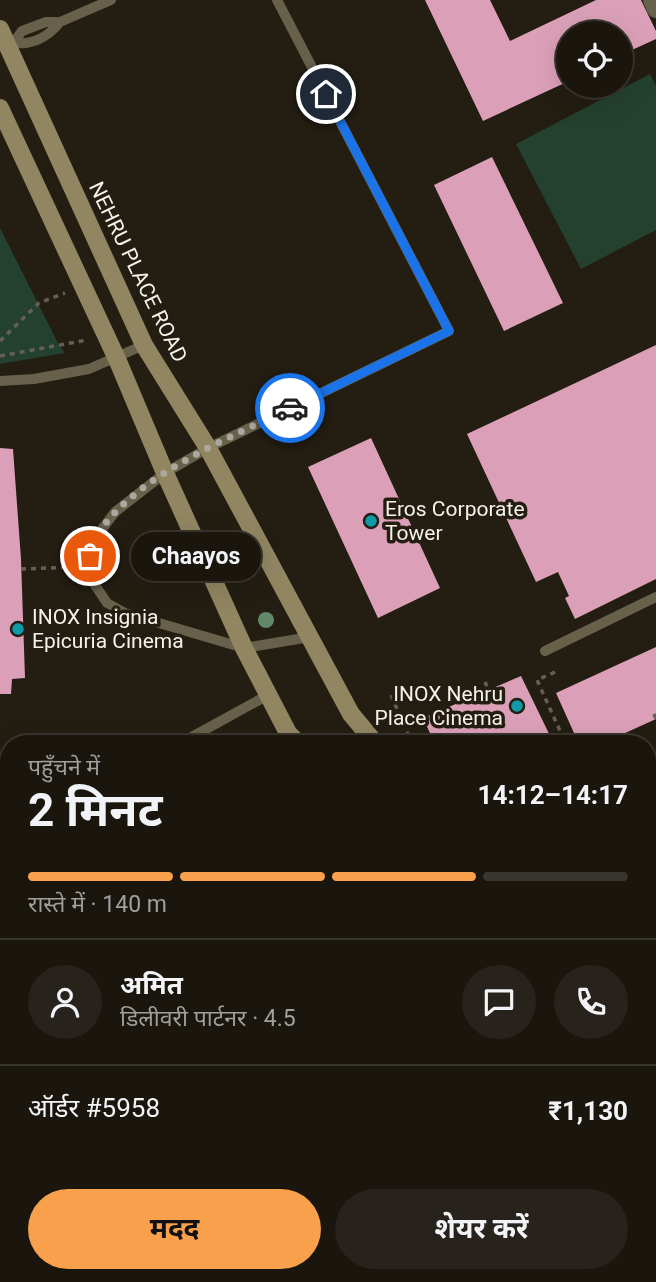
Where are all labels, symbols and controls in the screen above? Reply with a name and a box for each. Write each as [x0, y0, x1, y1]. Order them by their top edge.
map controls [556, 21, 633, 98]
button: locate [556, 21, 633, 98]
pin [296, 64, 356, 124]
icon: home [307, 75, 345, 113]
street label: NEHRU PLACE ROAD [84, 178, 192, 366]
courier [255, 373, 325, 443]
icon: car [271, 389, 309, 427]
place label: Eros Corporate Tower [385, 497, 525, 545]
marker: Eros Corporate Tower [363, 513, 379, 529]
pin [60, 526, 120, 586]
callout: Chaayos [132, 532, 262, 580]
icon: bag [71, 537, 109, 575]
text: Chaayos [152, 543, 240, 570]
place label: INOX Insignia Epicuria Cinema [32, 605, 184, 653]
marker: INOX Insignia Epicuria Cinema [10, 621, 26, 637]
place label: INOX Nehru Place Cinema [375, 682, 503, 730]
marker: INOX Nehru Place Cinema [509, 698, 525, 714]
text: पहुँचने में [28, 754, 100, 781]
text: 14:12–14:17 [478, 780, 628, 810]
text: 2 मिनट [28, 783, 162, 837]
text: रास्ते में · 140 m [28, 891, 167, 918]
button: person [28, 965, 102, 1039]
button: chat [462, 965, 536, 1039]
button: phone [554, 965, 628, 1039]
text: अमित [120, 970, 183, 1000]
text: डिलीवरी पार्टनर · 4.5 [120, 1005, 296, 1032]
text: ऑर्डर #5958 [28, 1093, 160, 1123]
text: ₹1,130 [548, 1096, 628, 1126]
button: मदद [28, 1189, 321, 1269]
button: शेयर करें [335, 1189, 628, 1269]

